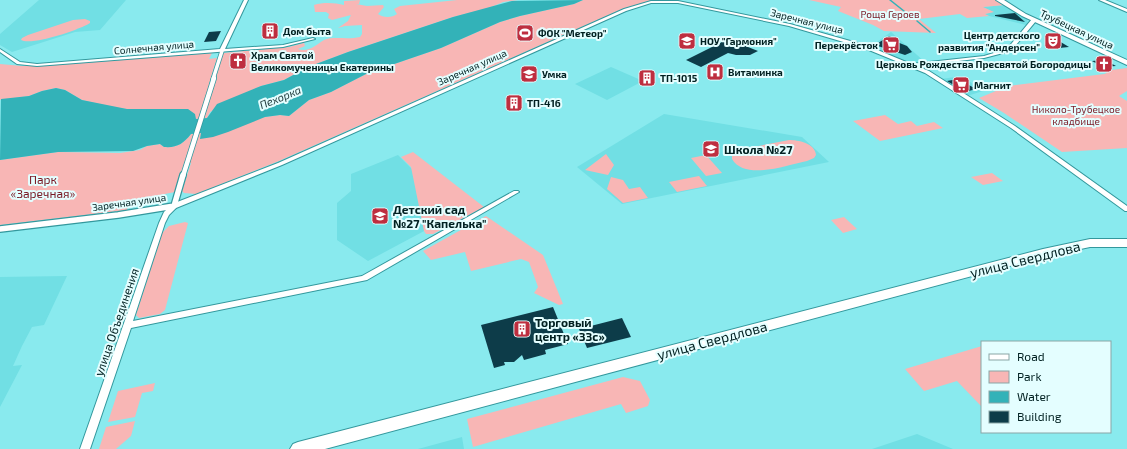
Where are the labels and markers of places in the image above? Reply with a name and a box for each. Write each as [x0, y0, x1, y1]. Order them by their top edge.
building icon: Дом быта [260, 21, 280, 41]
sports icon: ФОК "Метеор" [515, 23, 535, 43]
place label: Дом быта [283, 25, 331, 37]
place label: ФОК "Метеор" [538, 27, 607, 39]
place label: Центр детского развития "Андерсен" [938, 29, 1040, 53]
school or university icon: НОУ "Гармония" [677, 31, 697, 51]
theatre icon: Центр детского развития "Андерсен" [1043, 31, 1063, 51]
place label: НОУ "Гармония" [700, 35, 777, 47]
supermarket icon: Перекрёсток [881, 35, 901, 55]
place label: Перекрёсток [815, 39, 878, 51]
place label: Храм Святой Великомученицы Екатерины [251, 49, 394, 73]
church icon: Храм Святой Великомученицы Екатерины [228, 51, 248, 71]
church icon: Церковь Рождества Пресвятой Богородицы [1094, 54, 1114, 74]
place label: Церковь Рождества Пресвятой Богородицы [876, 58, 1091, 70]
hospital icon: Витаминка [705, 62, 725, 82]
school or university icon: Умка [519, 64, 539, 84]
place label: Витаминка [728, 66, 783, 78]
place label: Умка [542, 68, 567, 80]
building icon: ТП-1015 [637, 68, 657, 88]
place label: ТП-1015 [660, 72, 698, 84]
supermarket icon: Магнит [951, 75, 971, 95]
place label: Магнит [974, 79, 1011, 91]
building icon: ТП-416 [504, 93, 524, 113]
place label: ТП-416 [527, 97, 561, 109]
school or university icon: Школа №27 [701, 139, 721, 159]
place label: Школа №27 [724, 142, 793, 156]
place label: Детский сад №27 "Капелька" [393, 202, 487, 230]
school or university icon: Детский сад №27 "Капелька" [370, 206, 390, 226]
place label: Торговый центр «33с» [535, 315, 605, 343]
building icon: Торговый центр «33с» [512, 319, 532, 339]

